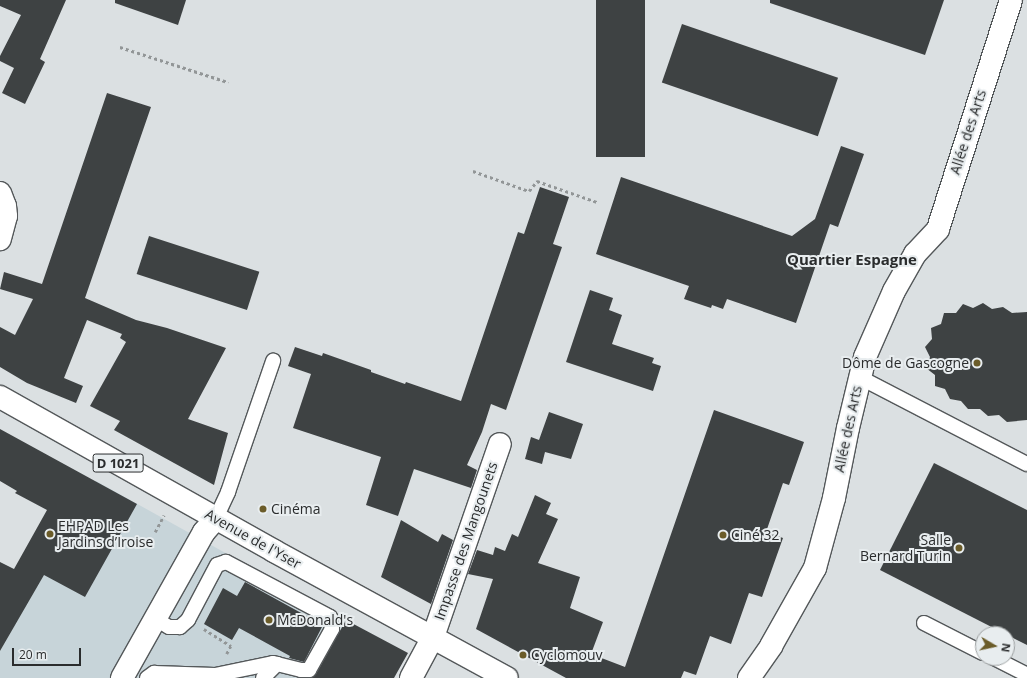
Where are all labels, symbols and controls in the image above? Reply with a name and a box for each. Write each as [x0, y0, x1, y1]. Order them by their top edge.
street label: Allée des Arts [946, 87, 990, 177]
district label: Quartier Espagne [787, 251, 917, 269]
place label: Dôme de Gascogne [842, 355, 969, 371]
marker: Dôme de Gascogne [972, 358, 982, 368]
street label: Allée des Arts [831, 384, 865, 474]
road number: D 1021 [92, 452, 144, 474]
street label: Impasse des Mangounets [431, 460, 501, 622]
place label: Cinéma [271, 501, 321, 517]
marker: Cinéma [258, 504, 268, 514]
street label: Avenue de l'Yser [202, 506, 304, 572]
place label: EHPAD Les Jardins d’Iroise [58, 518, 153, 550]
place label: Ciné 32 [731, 527, 779, 543]
marker: EHPAD Les Jardins d’Iroise [45, 529, 55, 539]
marker: Ciné 32 [718, 530, 728, 540]
place label: Salle Bernard Turin [860, 532, 951, 564]
marker: Salle Bernard Turin [954, 543, 964, 553]
place label: McDonald's [277, 612, 353, 628]
marker: McDonald's [264, 615, 274, 625]
north arrow [975, 626, 1015, 666]
scale bar [14, 640, 83, 666]
text: N [998, 642, 1014, 653]
text: 20 m [19, 646, 47, 663]
place label: Cyclomouv [531, 647, 602, 663]
marker: Cyclomouv [518, 650, 528, 660]

